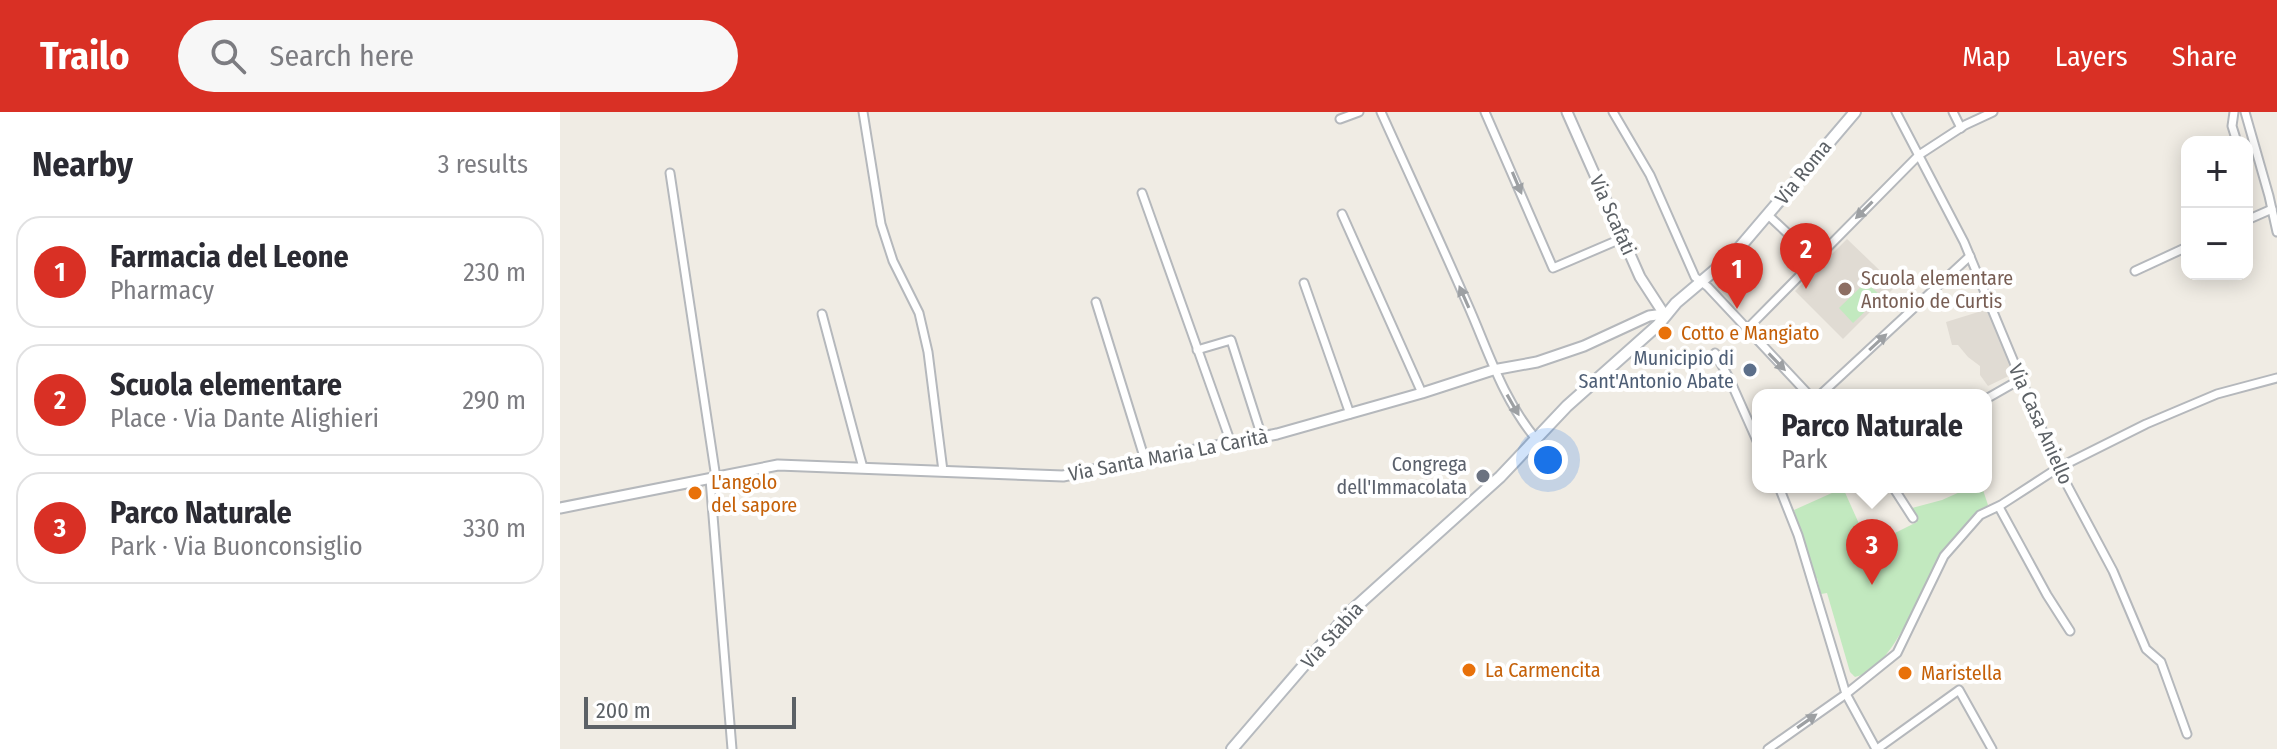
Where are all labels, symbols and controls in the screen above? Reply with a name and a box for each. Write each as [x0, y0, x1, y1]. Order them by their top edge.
search box [178, 20, 738, 92]
text: Trailo [40, 33, 130, 79]
icon: search [206, 34, 250, 78]
text: Search here [270, 38, 414, 74]
text: Map [1962, 40, 2011, 73]
text: Layers [2055, 40, 2128, 73]
text: Share [2172, 40, 2237, 73]
street label: Via Roma [1770, 135, 1836, 209]
map controls [2181, 136, 2253, 280]
button: + [2181, 136, 2253, 208]
text: Nearby [32, 144, 133, 185]
text: 3 results [438, 149, 528, 180]
one-way arrow [1510, 171, 1523, 195]
street label: Via Scafati [1585, 171, 1641, 259]
one-way arrow [1855, 200, 1874, 219]
button: − [2181, 208, 2253, 280]
pin: 2 [1780, 223, 1832, 289]
text: Farmacia del Leone [110, 239, 349, 275]
pin: 1 [1711, 243, 1763, 309]
text: 1 [55, 257, 66, 288]
text: 230 m [463, 257, 526, 288]
place label: Scuola elementare Antonio de Curtis [1861, 266, 2013, 313]
text: Pharmacy [110, 275, 214, 306]
marker: Scuola elementare Antonio de Curtis [1836, 280, 1854, 298]
one-way arrow [1458, 285, 1471, 309]
place label: Cotto e Mangiato [1681, 321, 1819, 345]
marker: Cotto e Mangiato [1656, 324, 1674, 342]
one-way arrow [1868, 333, 1887, 351]
place label: Municipio di Sant'Antonio Abate [1579, 346, 1734, 393]
one-way arrow [1768, 352, 1786, 371]
street label: Via Casa Aniello [2004, 360, 2078, 488]
marker: Municipio di Sant'Antonio Abate [1741, 361, 1759, 379]
text: Scuola elementare [110, 367, 342, 403]
text: 2 [54, 385, 66, 416]
text: 290 m [462, 385, 526, 416]
popup [1752, 389, 1992, 493]
one-way arrow [1506, 394, 1520, 417]
text: Place · Via Dante Alighieri [110, 403, 379, 434]
text: Parco Naturale [1781, 408, 1963, 444]
street label: Via Santa Maria La Carità [1066, 424, 1270, 486]
your location [1528, 440, 1568, 480]
text: Park [1781, 444, 1827, 475]
place label: Congrega dell'Immacolata [1336, 452, 1467, 499]
marker: Congrega dell'Immacolata [1474, 467, 1492, 485]
place label: L'angolo del sapore [711, 470, 797, 517]
marker: L'angolo del sapore [686, 484, 704, 502]
text: Parco Naturale [110, 495, 292, 531]
text: 3 [54, 513, 66, 544]
text: 330 m [463, 513, 526, 544]
pin: 3 [1846, 519, 1898, 585]
text: Park · Via Buonconsiglio [110, 531, 363, 562]
street label: Via Stabia [1296, 597, 1368, 673]
place label: La Carmencita [1485, 658, 1601, 682]
marker: La Carmencita [1460, 661, 1478, 679]
place label: Maristella [1921, 661, 2002, 685]
marker: Maristella [1896, 664, 1914, 682]
scale bar [584, 693, 796, 729]
text: 200 m [596, 697, 651, 724]
one-way arrow [1797, 714, 1817, 730]

